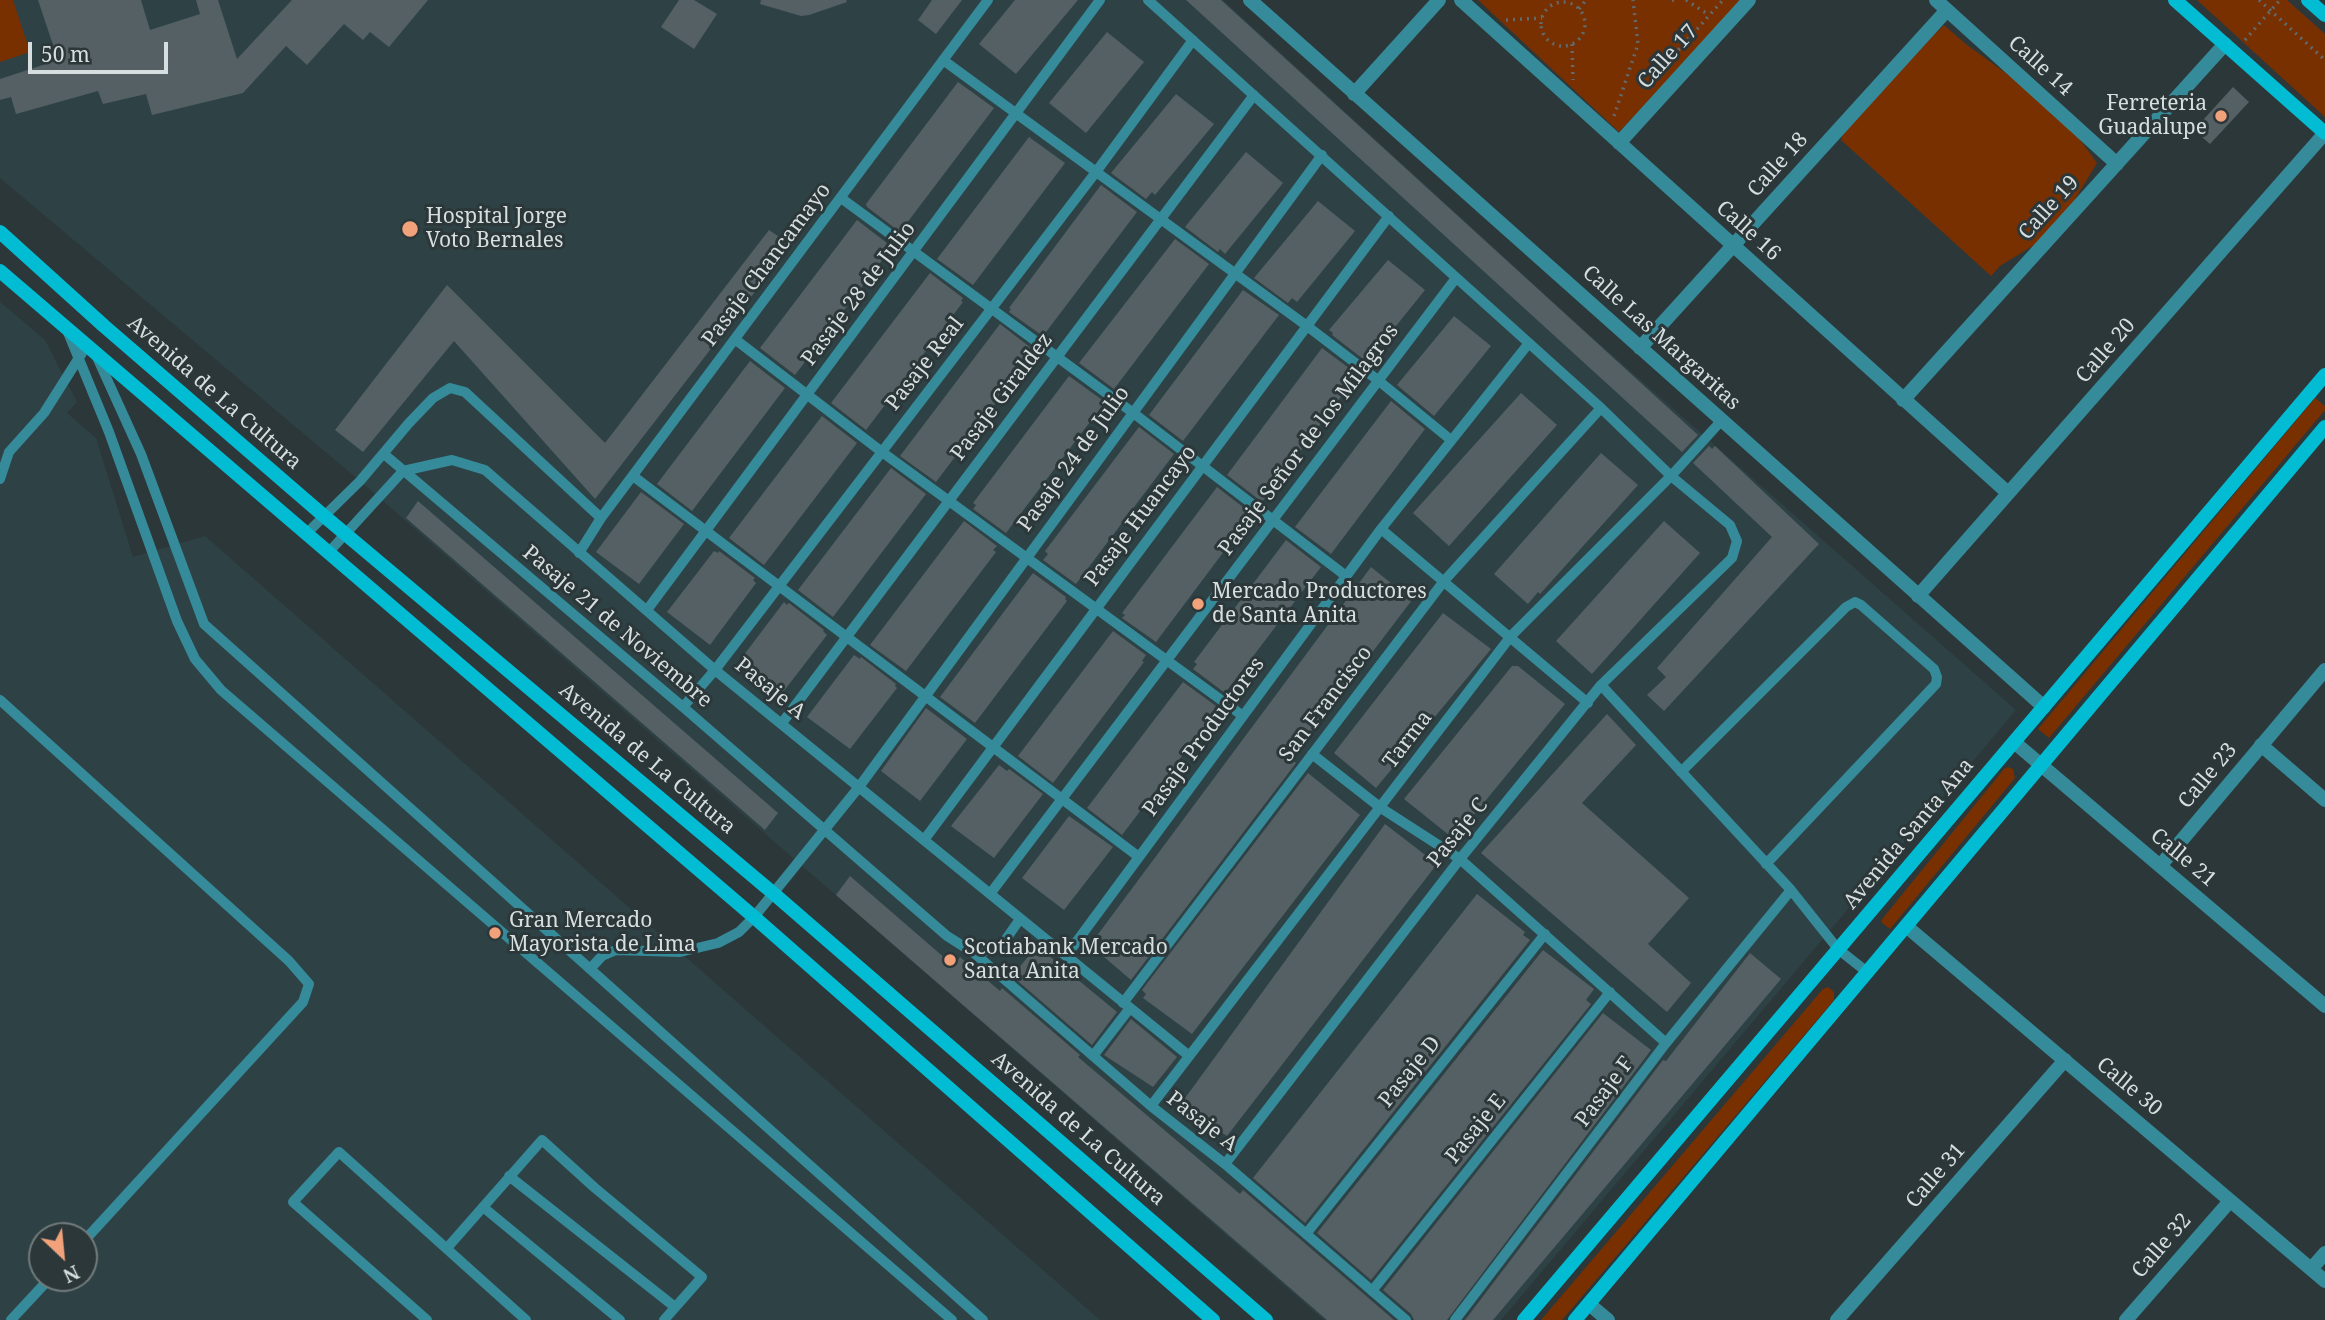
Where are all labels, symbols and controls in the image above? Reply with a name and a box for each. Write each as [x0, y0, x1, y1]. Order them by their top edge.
street label: Calle 17 [1633, 20, 1703, 94]
scale bar [32, 28, 172, 72]
street label: Calle 14 [2003, 31, 2077, 101]
text: 50 m [41, 40, 90, 68]
place label: Ferreteria Guadalupe [2098, 91, 2207, 141]
marker: Ferreteria Guadalupe [2213, 108, 2229, 124]
street label: Calle 18 [1743, 128, 1813, 202]
street label: Calle 19 [2014, 171, 2084, 245]
street label: Pasaje Chancamayo [697, 178, 837, 352]
street label: Calle 16 [1711, 196, 1785, 266]
place label: Hospital Jorge Voto Bernales [426, 204, 567, 254]
street label: Pasaje 28 de Julio [797, 217, 921, 371]
marker: Hospital Jorge Voto Bernales [400, 219, 420, 239]
street label: Calle Las Margaritas [1577, 260, 1745, 416]
street label: Avenida de La Cultura [122, 311, 306, 475]
street label: Pasaje Real [881, 312, 969, 416]
street label: Calle 20 [2071, 313, 2141, 389]
street label: Pasaje Señor de los Milagros [1214, 319, 1404, 561]
street label: Pasaje Giraldez [946, 328, 1058, 466]
street label: Pasaje 24 de Julio [1013, 381, 1135, 537]
street label: Pasaje Huancayo [1080, 441, 1202, 591]
street label: Pasaje 21 de Noviembre [517, 540, 717, 714]
place label: Mercado Productores de Santa Anita [1212, 579, 1427, 629]
marker: Mercado Productores de Santa Anita [1190, 596, 1206, 612]
street label: San Francisco [1274, 641, 1378, 767]
street label: Pasaje A [730, 653, 810, 725]
street label: Pasaje Productores [1138, 653, 1270, 821]
street label: Avenida de La Cultura [554, 678, 740, 840]
street label: Tarma [1378, 706, 1438, 774]
street label: Calle 23 [2173, 738, 2243, 814]
street label: Avenida Santa Ana [1839, 754, 1979, 914]
street label: Pasaje C [1423, 793, 1493, 873]
street label: Calle 21 [2145, 823, 2221, 893]
place label: Gran Mercado Mayorista de Lima [509, 908, 696, 958]
marker: Gran Mercado Mayorista de Lima [487, 925, 503, 941]
place label: Scotiabank Mercado Santa Anita [964, 935, 1168, 985]
marker: Scotiabank Mercado Santa Anita [942, 952, 958, 968]
street label: Pasaje D [1374, 1031, 1446, 1113]
street label: Avenida de La Cultura [986, 1047, 1170, 1211]
street label: Pasaje F [1571, 1052, 1639, 1132]
street label: Calle 30 [2091, 1052, 2167, 1122]
street label: Pasaje A [1161, 1086, 1243, 1158]
street label: Pasaje E [1440, 1089, 1512, 1169]
street label: Calle 31 [1901, 1138, 1971, 1214]
street label: Calle 32 [2127, 1208, 2197, 1284]
north arrow [28, 1222, 98, 1292]
text: N [59, 1259, 84, 1289]

